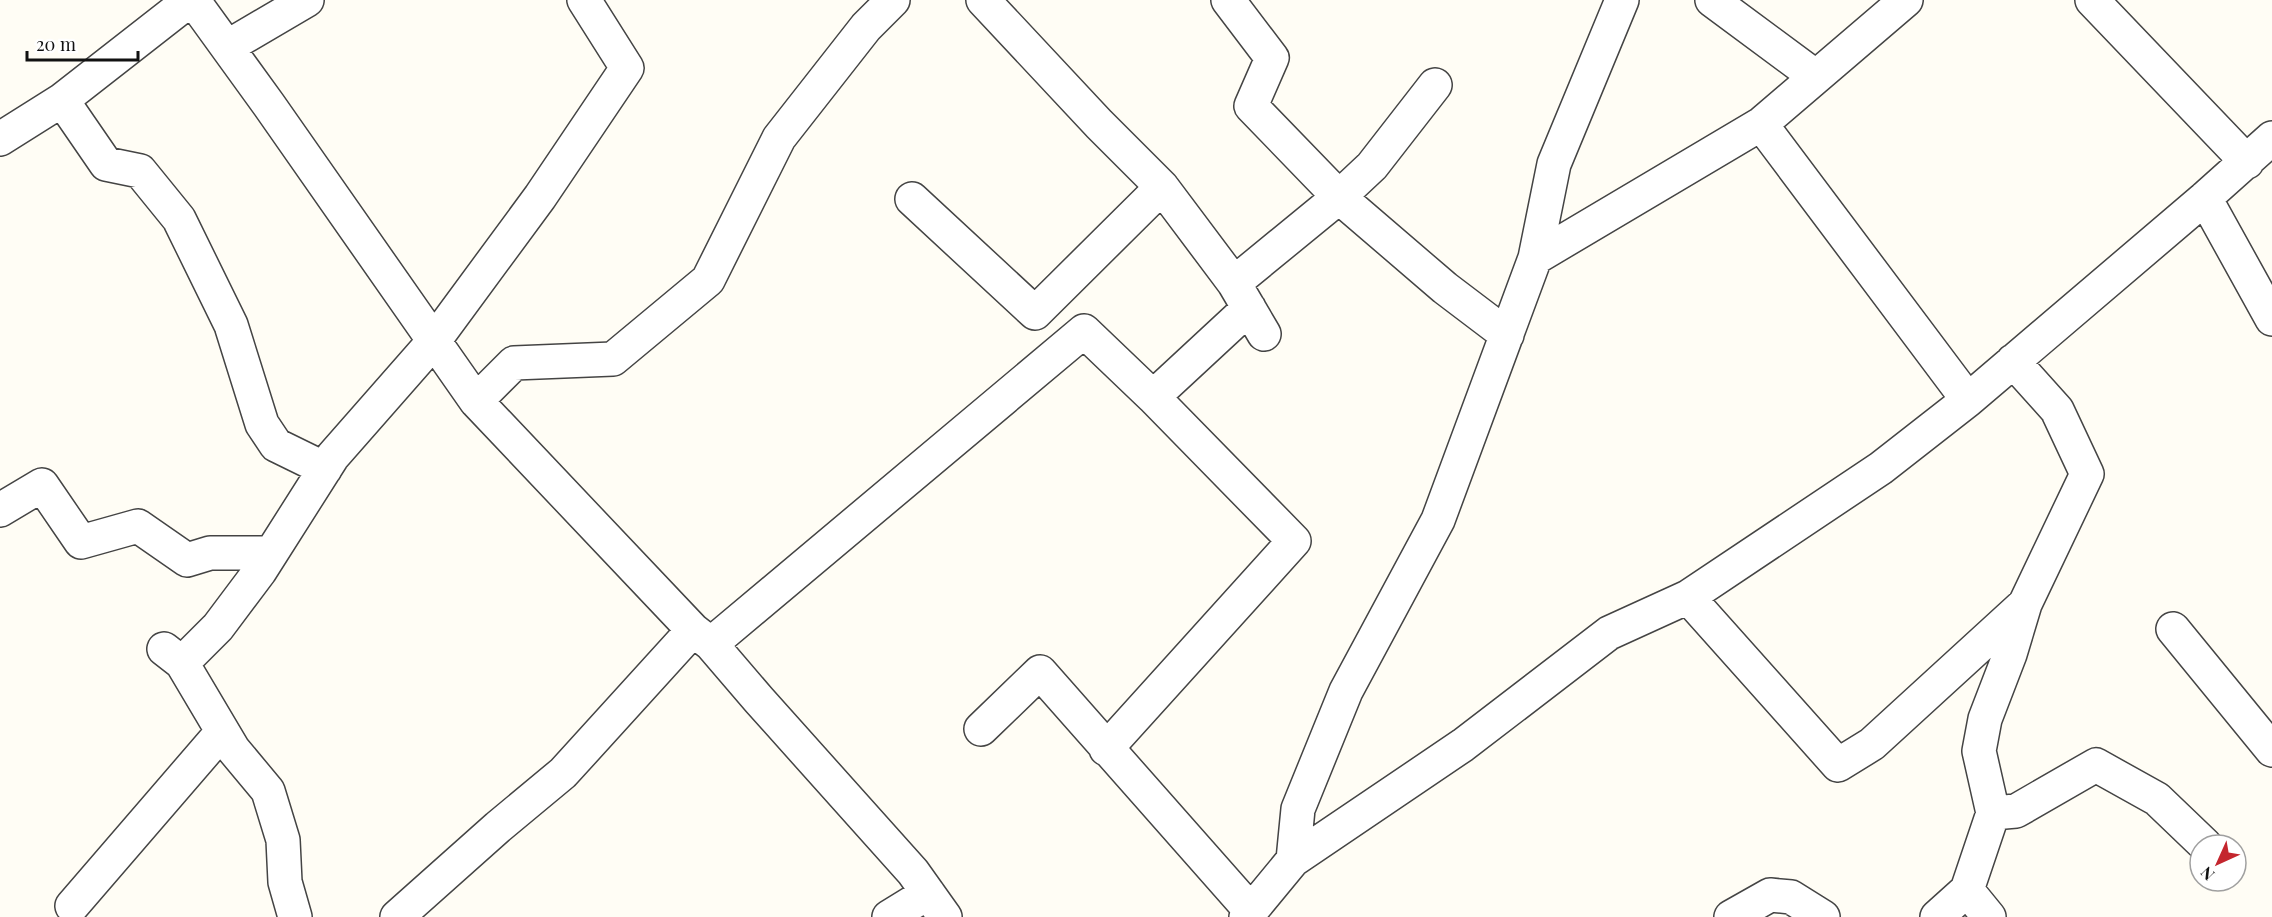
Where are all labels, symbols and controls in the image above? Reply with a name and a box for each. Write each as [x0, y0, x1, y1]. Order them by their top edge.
scale bar [27, 24, 138, 62]
text: 20 m [36, 32, 76, 56]
north arrow [2188, 833, 2248, 893]
text: N [2195, 862, 2219, 885]

